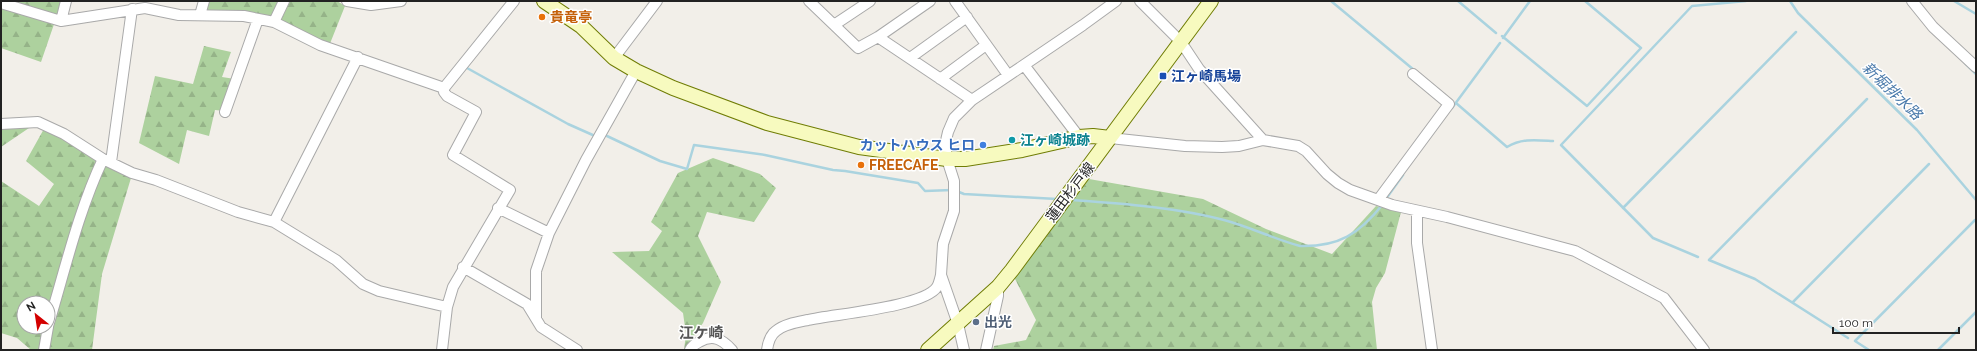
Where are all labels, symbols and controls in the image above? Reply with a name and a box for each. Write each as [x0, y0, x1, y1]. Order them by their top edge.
place label: 貴竜亭 [550, 9, 592, 25]
marker: 貴竜亭 [537, 12, 547, 22]
water label: 新堀排水路 [1859, 58, 1927, 125]
place label: 江ヶ崎馬場 [1171, 68, 1241, 84]
marker: 江ヶ崎馬場 [1158, 71, 1168, 81]
place label: 江ヶ崎城跡 [1020, 132, 1090, 148]
marker: 江ヶ崎城跡 [1007, 135, 1017, 145]
place label: カットハウス ヒロ [860, 137, 975, 153]
marker: カットハウス ヒロ [978, 140, 988, 150]
place label: FREECAFE [869, 157, 938, 173]
street label: 蓮田杉戸線 [1043, 159, 1097, 225]
marker: FREECAFE [856, 160, 866, 170]
north arrow [16, 295, 56, 335]
text: N [24, 299, 38, 315]
scale bar [1833, 309, 1959, 335]
place label: 出光 [984, 314, 1012, 330]
text: 100 m [1839, 316, 1873, 330]
marker: 出光 [971, 317, 981, 327]
district label: 江ケ崎 [678, 324, 724, 342]

